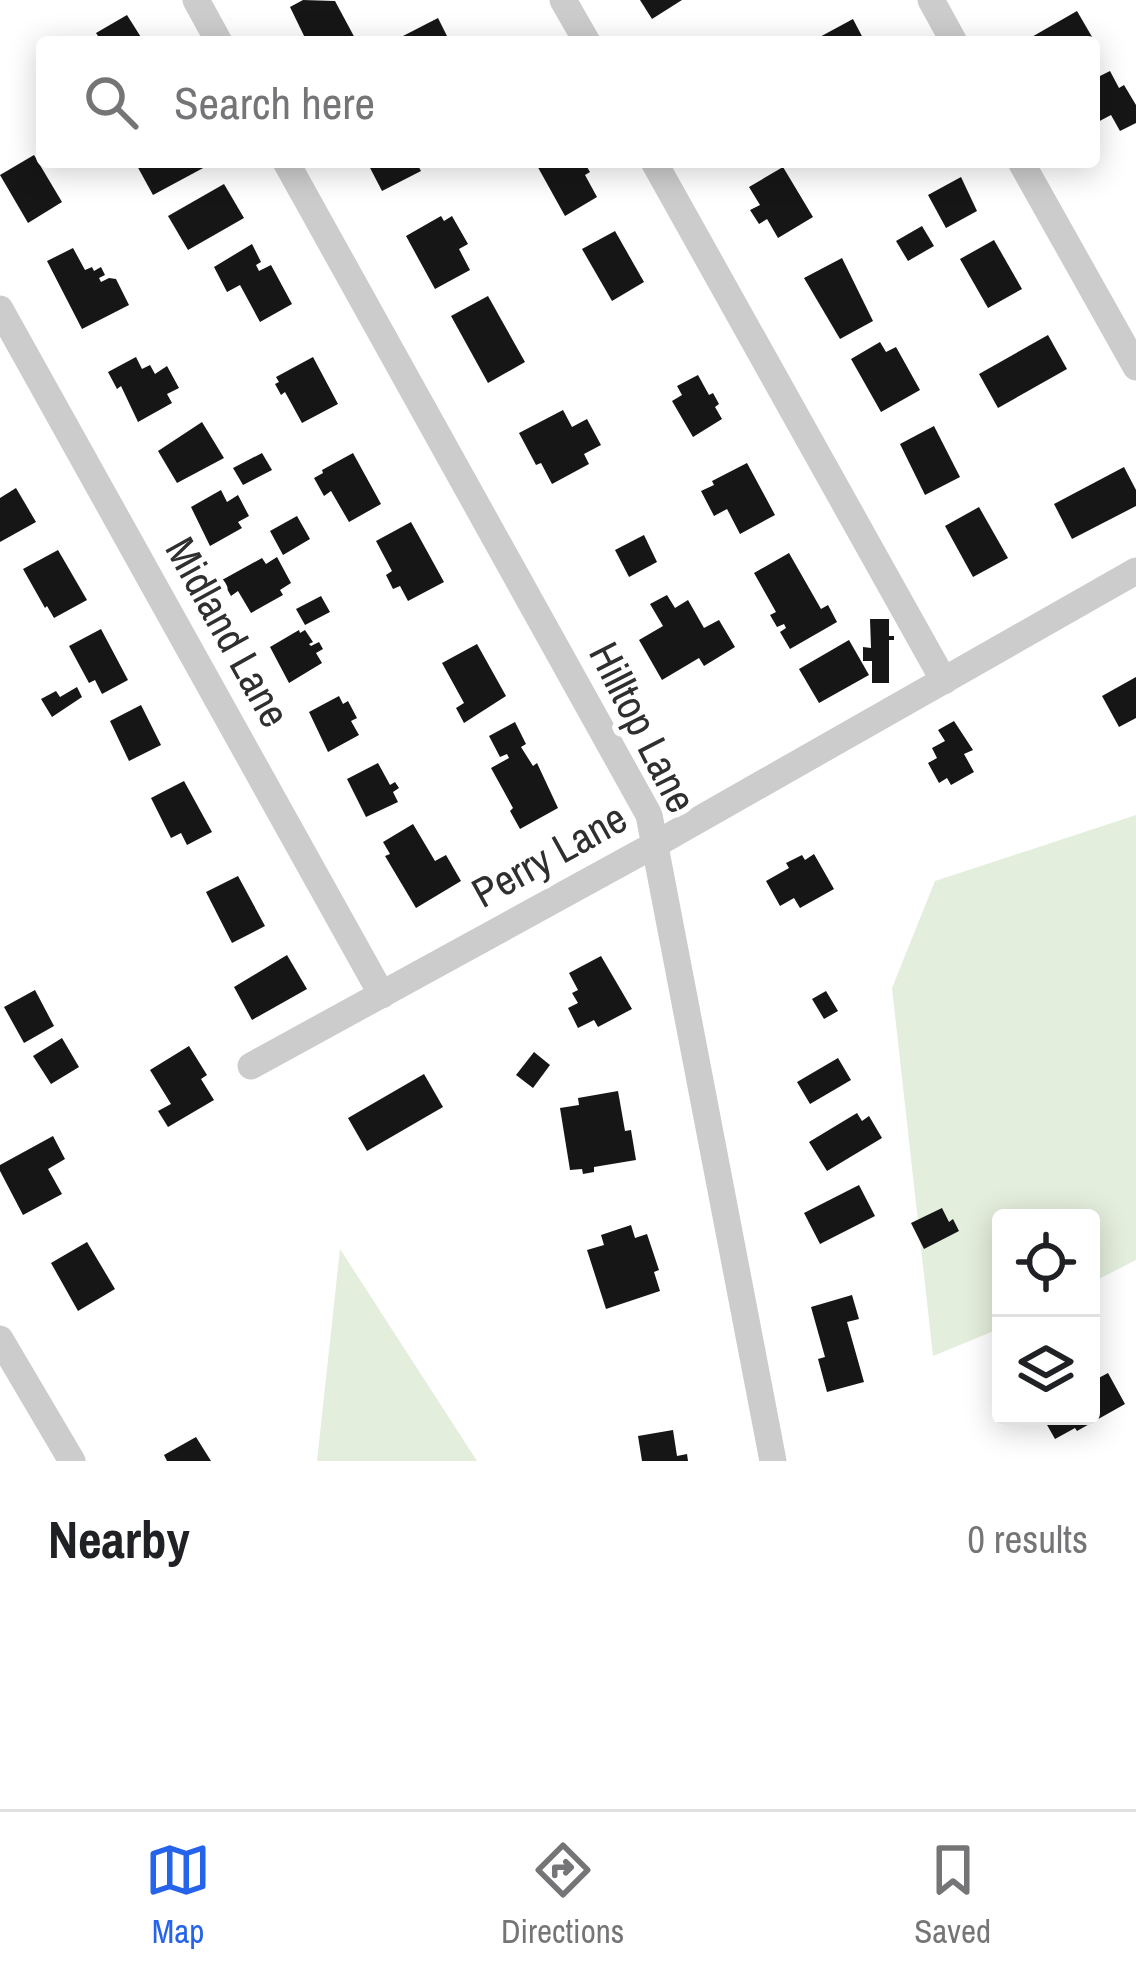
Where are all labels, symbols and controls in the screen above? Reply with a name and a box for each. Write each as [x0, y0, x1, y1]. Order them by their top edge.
search box [36, 36, 1100, 168]
icon: search [78, 69, 144, 135]
text: Search here [174, 72, 375, 133]
street label: Midland Lane [153, 527, 303, 737]
street label: Hilltop Lane [576, 632, 710, 822]
street label: Perry Lane [462, 790, 636, 920]
map controls [992, 1209, 1100, 1425]
button: locate [992, 1209, 1100, 1317]
button: layers [992, 1317, 1100, 1425]
text: Nearby [48, 1505, 190, 1574]
text: 0 results [967, 1513, 1088, 1565]
tab: Map [145, 1837, 211, 1953]
tab: Directions [501, 1837, 624, 1953]
tab: Saved [914, 1837, 991, 1953]

